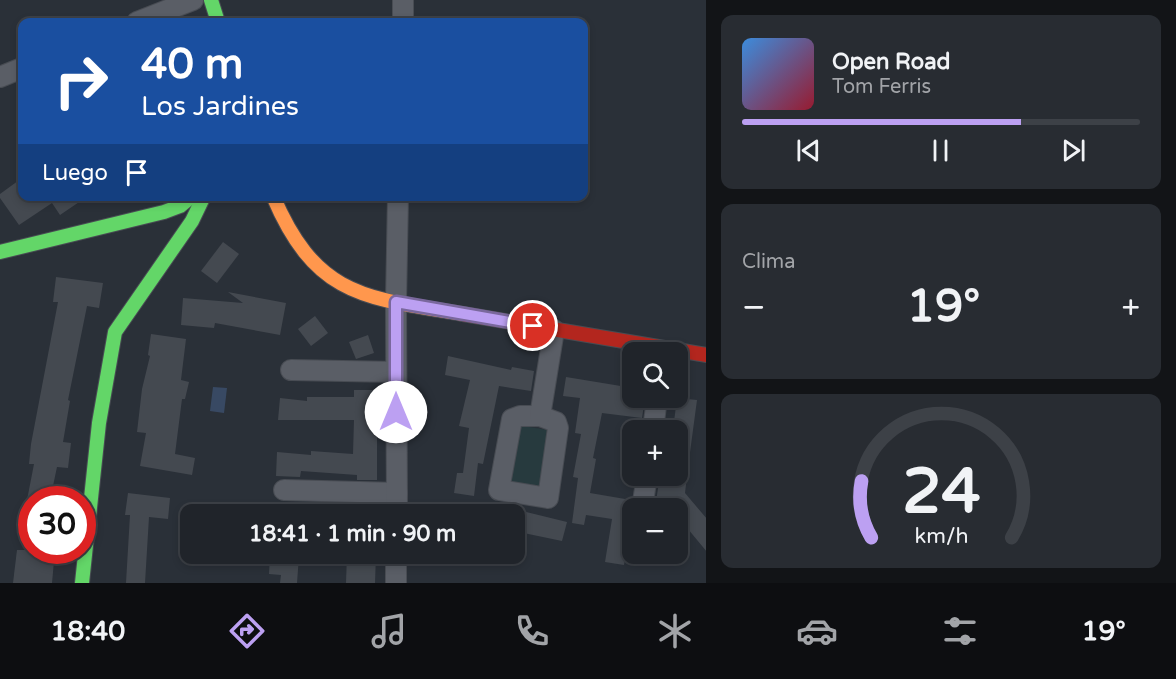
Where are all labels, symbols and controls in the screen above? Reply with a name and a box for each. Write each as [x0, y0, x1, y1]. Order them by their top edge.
text: 40 m [141, 39, 243, 90]
icon: right [42, 42, 120, 120]
text: Open Road [832, 49, 950, 75]
text: Tom Ferris [832, 75, 931, 99]
text: Los Jardines [141, 90, 299, 123]
icon: previous [792, 134, 825, 167]
icon: pause [924, 134, 957, 167]
icon: next [1057, 134, 1090, 167]
icon: arrive [120, 156, 153, 189]
text: Luego [42, 160, 108, 186]
text: Clima [742, 250, 795, 274]
text: 19° [907, 280, 980, 334]
text: − [742, 288, 766, 327]
text: + [1121, 288, 1140, 327]
pin [507, 300, 558, 351]
icon: arrive [516, 309, 549, 342]
map controls [622, 342, 688, 564]
button: search [622, 342, 688, 408]
position arrow [364, 380, 428, 444]
button: + [622, 420, 688, 486]
text: 24 [902, 455, 980, 530]
speed limit sign: 30 [18, 486, 96, 564]
button: − [622, 498, 688, 564]
text: 18:41 · 1 min · 90 m [249, 521, 456, 547]
text: km/h [914, 523, 968, 549]
icon: directions [226, 610, 268, 652]
icon: music [368, 610, 410, 652]
icon: phone [511, 610, 553, 652]
icon: climate [654, 610, 696, 652]
icon: car [796, 610, 838, 652]
icon: filters [939, 610, 981, 652]
text: 18:40 [50, 615, 125, 648]
text: 19° [1082, 615, 1126, 648]

